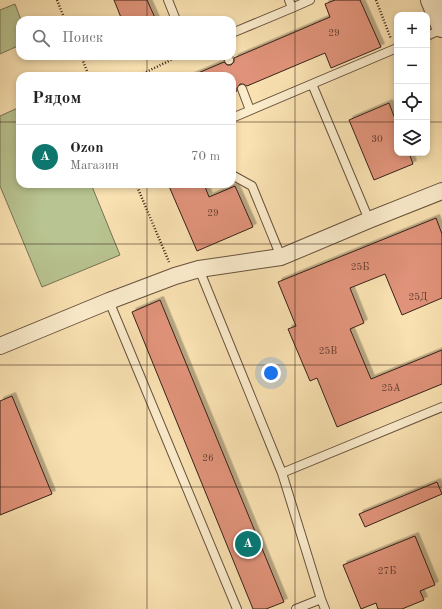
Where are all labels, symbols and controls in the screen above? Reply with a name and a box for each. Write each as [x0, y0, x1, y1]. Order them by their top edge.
map controls [394, 12, 430, 156]
button: + [394, 12, 430, 48]
search box [16, 16, 236, 60]
icon: search [30, 27, 52, 49]
house number: 29 [328, 28, 340, 38]
text: Поиск [62, 31, 103, 46]
button: − [394, 48, 430, 84]
button: locate [394, 84, 430, 120]
text: Рядом [32, 90, 81, 107]
button: layers [394, 120, 430, 156]
house number: 30 [371, 134, 383, 144]
text: Ozon [70, 141, 103, 156]
text: A [40, 150, 50, 163]
text: 70 m [191, 150, 220, 163]
text: Магазин [70, 159, 119, 172]
house number: 29 [207, 208, 219, 218]
house number: 25Б [351, 262, 369, 272]
house number: 25Д [409, 292, 428, 302]
house number: 25В [319, 346, 337, 356]
your location [261, 363, 281, 383]
house number: 25А [381, 383, 401, 393]
house number: 26 [202, 453, 214, 463]
pin: A [235, 529, 261, 559]
house number: 27Б [378, 566, 396, 576]

